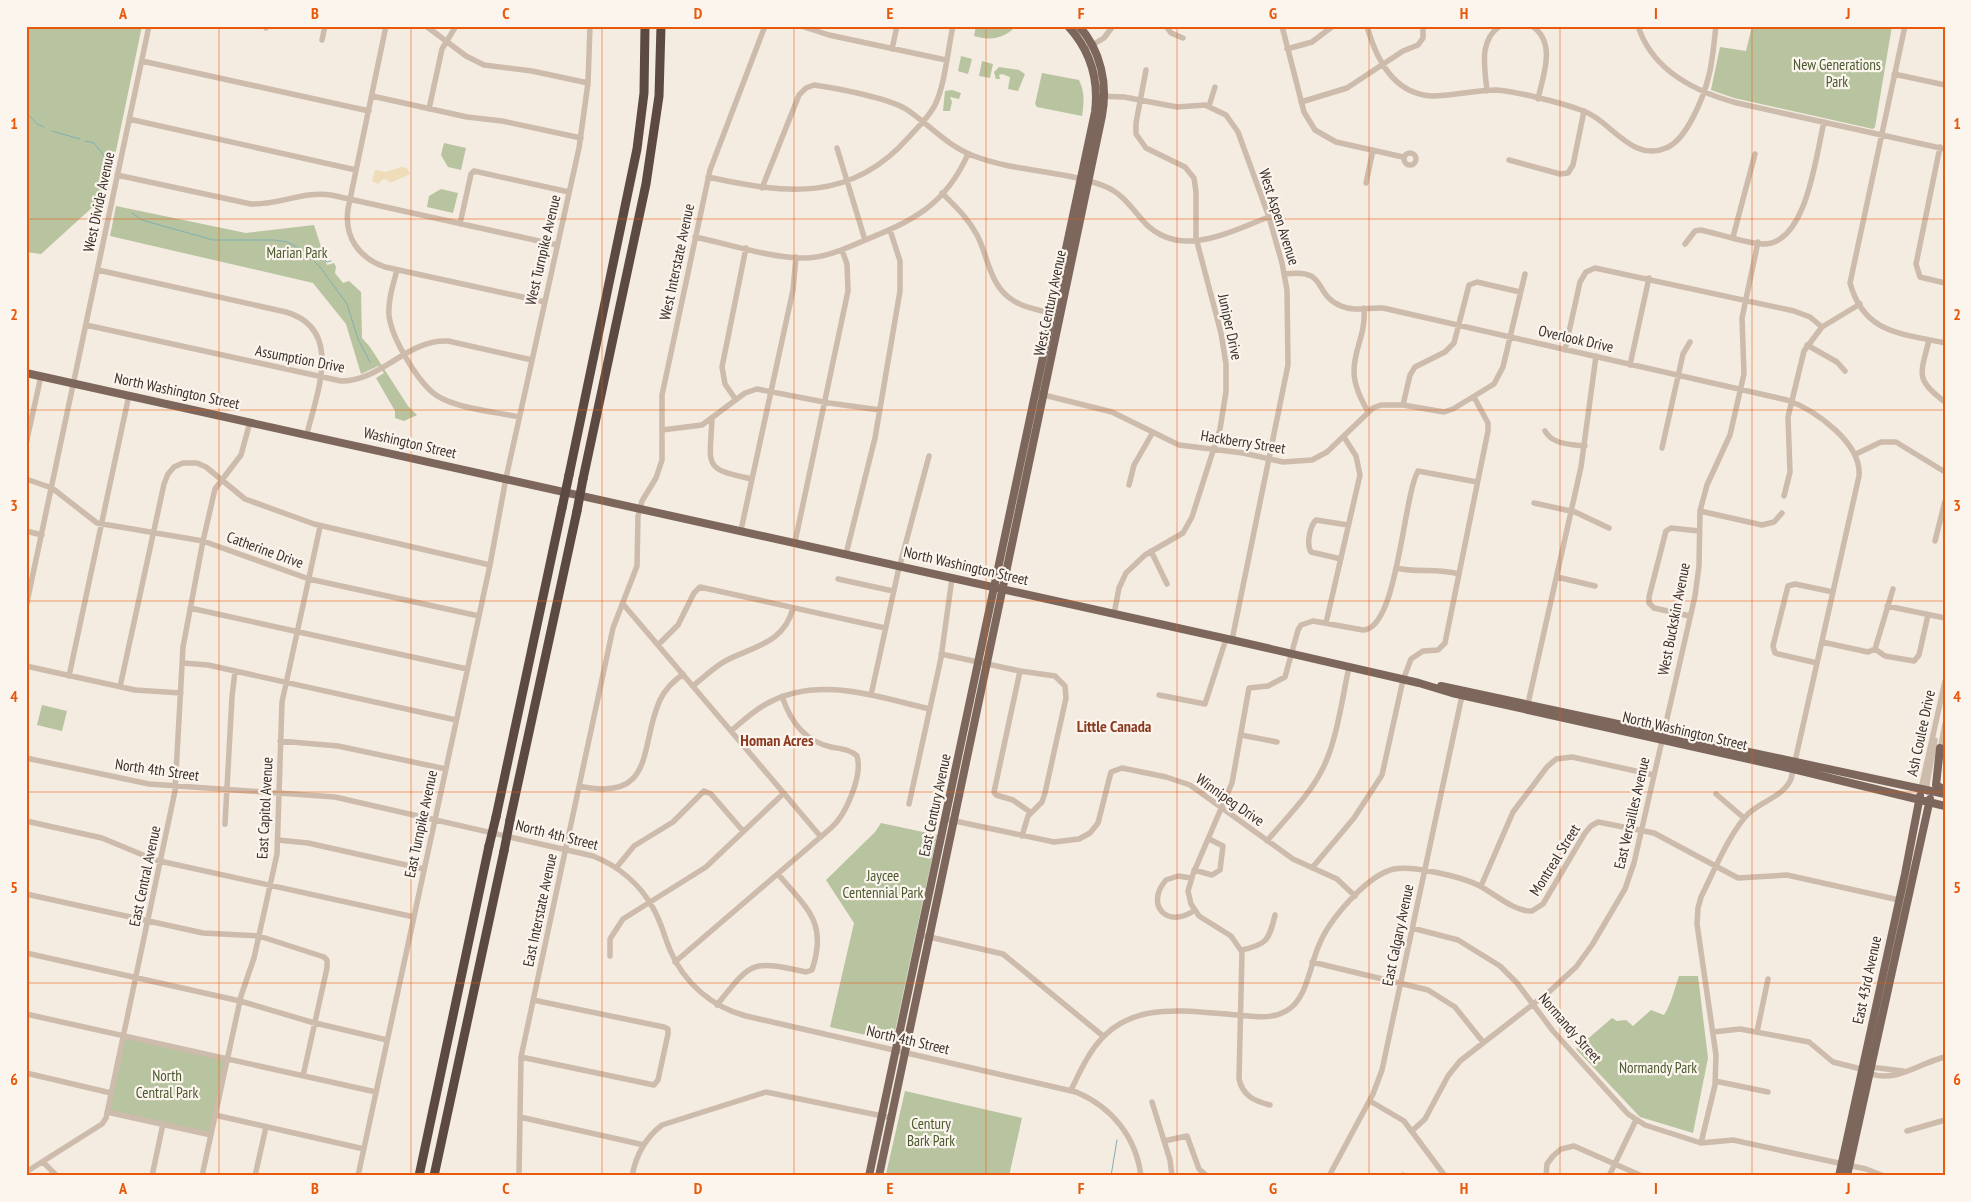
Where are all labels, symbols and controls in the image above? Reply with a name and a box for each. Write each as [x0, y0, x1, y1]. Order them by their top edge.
text: A [118, 3, 128, 23]
text: B [311, 3, 319, 23]
text: C [502, 3, 510, 23]
text: D [694, 3, 703, 23]
text: E [887, 3, 894, 23]
text: F [1078, 3, 1085, 23]
text: G [1269, 3, 1277, 23]
text: H [1460, 3, 1468, 23]
text: I [1654, 3, 1658, 23]
text: J [1845, 3, 1850, 23]
park label: New Generations Park [1793, 55, 1881, 91]
text: 1 [10, 113, 18, 133]
text: 1 [1953, 113, 1961, 133]
street label: West Divide Avenue [79, 150, 118, 254]
street label: West Aspen Avenue [1255, 166, 1304, 267]
street label: West Turnpike Avenue [521, 193, 564, 307]
street label: West Interstate Avenue [655, 202, 698, 322]
park label: Marian Park [267, 243, 328, 262]
street label: West Century Avenue [1029, 248, 1070, 358]
street label: Juniper Drive [1214, 291, 1247, 362]
text: 2 [10, 304, 18, 324]
text: 2 [1953, 304, 1961, 324]
street label: Overlook Drive [1537, 321, 1616, 356]
street label: Assumption Drive [254, 341, 347, 377]
street label: North Washington Street [113, 368, 241, 413]
street label: Washington Street [362, 423, 458, 462]
street label: Hackberry Street [1199, 425, 1287, 458]
text: 3 [10, 495, 18, 515]
text: 3 [1953, 495, 1961, 515]
street label: Catherine Drive [224, 527, 306, 572]
street label: North Washington Street [902, 542, 1030, 589]
street label: West Buckskin Avenue [1653, 561, 1694, 677]
text: 4 [10, 686, 18, 706]
text: 4 [1953, 686, 1961, 706]
street label: Ash Coulee Drive [1902, 688, 1939, 778]
street label: North Washington Street [1621, 707, 1749, 754]
district label: Little Canada [1077, 716, 1152, 736]
district label: Homan Acres [740, 730, 814, 750]
street label: East Century Avenue [914, 752, 955, 858]
street label: North 4th Street [114, 754, 200, 785]
street label: East Versailles Avenue [1609, 755, 1654, 871]
street label: East Capitol Avenue [252, 757, 277, 859]
street label: East Turnpike Avenue [400, 768, 441, 879]
street label: Winnipeg Drive [1192, 769, 1268, 830]
street label: North 4th Street [514, 815, 600, 854]
street label: Montreal Street [1525, 820, 1584, 899]
street label: East Central Avenue [125, 824, 164, 928]
street label: East Interstate Avenue [518, 852, 561, 968]
park label: Jaycee Centennial Park [843, 866, 924, 902]
text: 5 [10, 877, 18, 897]
text: 5 [1953, 877, 1961, 897]
street label: East Calgary Avenue [1377, 882, 1418, 987]
street label: East 43rd Avenue [1848, 934, 1885, 1026]
street label: Normandy Street [1535, 989, 1606, 1067]
street label: North 4th Street [865, 1021, 951, 1058]
park label: Normandy Park [1619, 1058, 1697, 1077]
park label: North Central Park [136, 1066, 198, 1102]
text: 6 [10, 1069, 18, 1089]
text: 6 [1953, 1069, 1961, 1089]
park label: Century Bark Park [907, 1114, 955, 1150]
text: A [118, 1178, 128, 1198]
text: B [311, 1178, 319, 1198]
text: C [502, 1178, 510, 1198]
text: D [694, 1178, 703, 1198]
text: E [887, 1178, 894, 1198]
text: F [1078, 1178, 1085, 1198]
text: G [1269, 1178, 1277, 1198]
text: H [1460, 1178, 1468, 1198]
text: I [1654, 1178, 1658, 1198]
text: J [1845, 1178, 1850, 1198]

